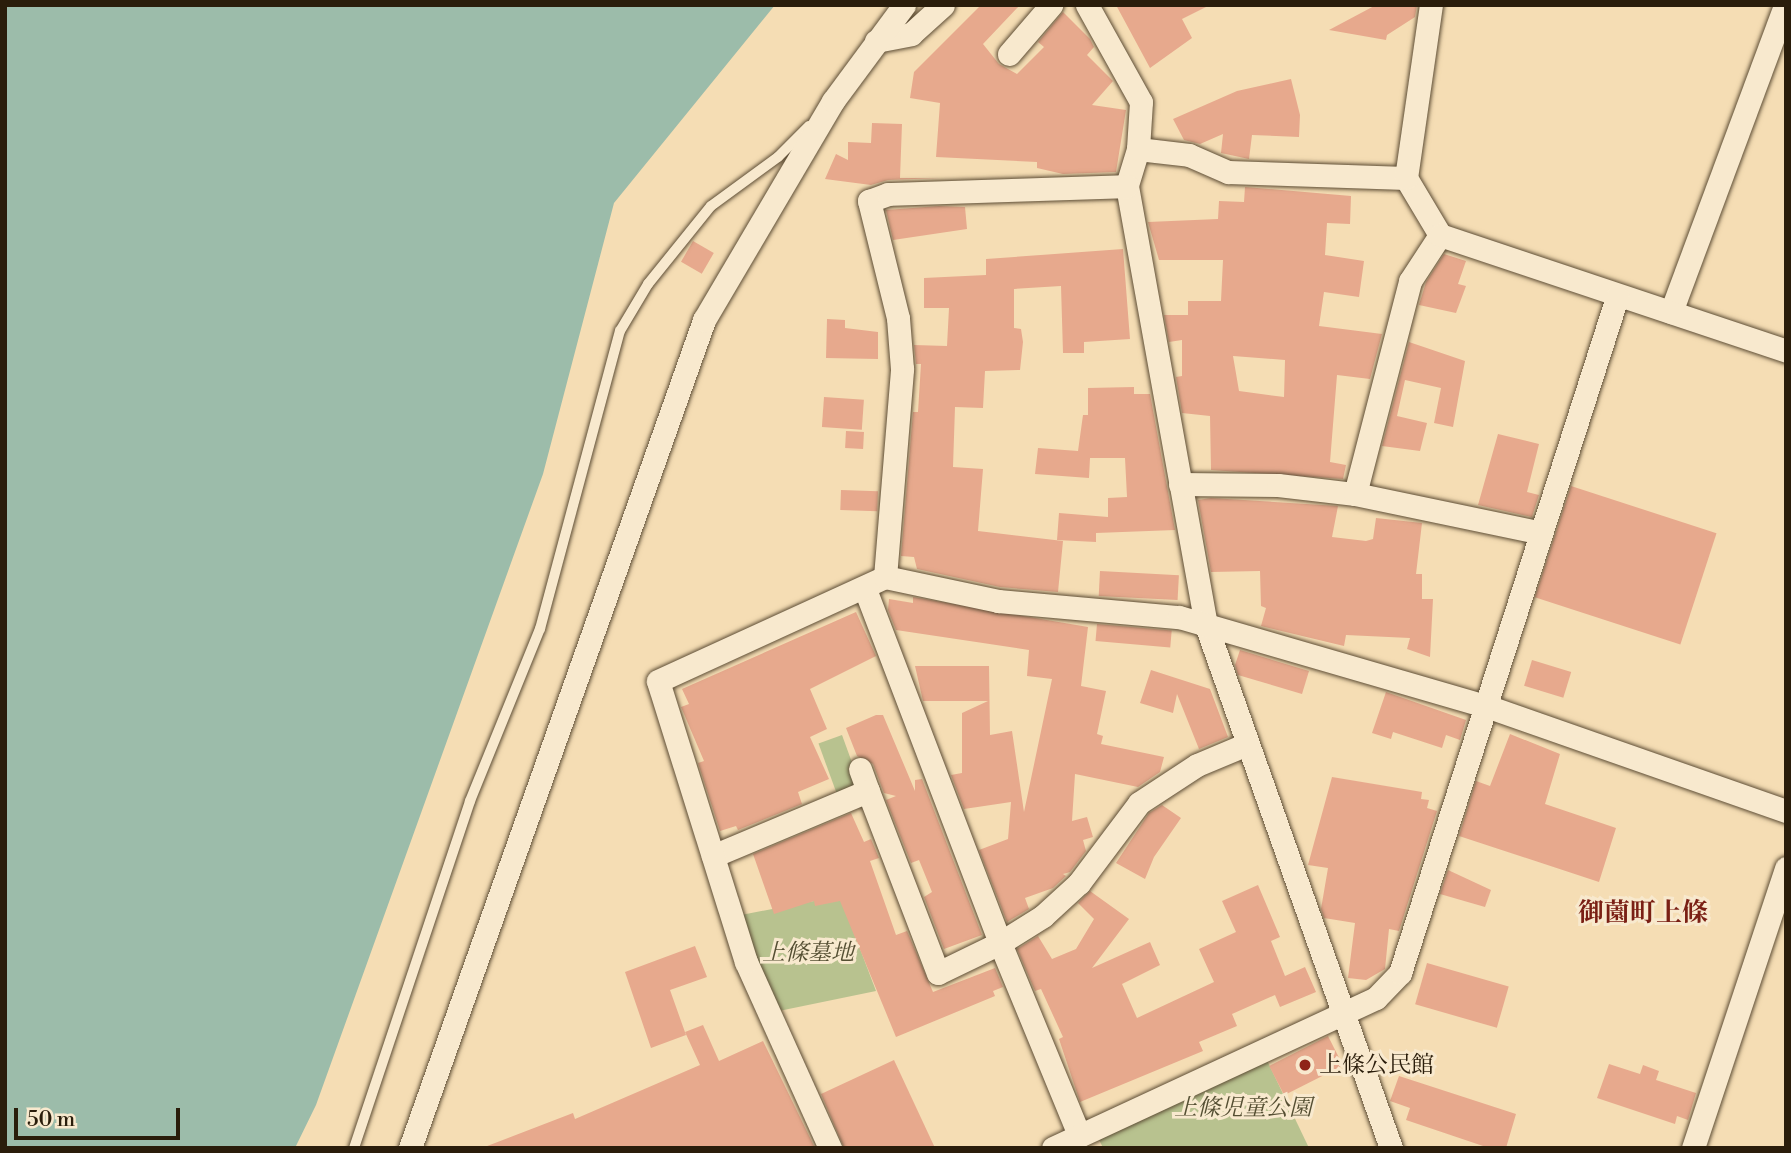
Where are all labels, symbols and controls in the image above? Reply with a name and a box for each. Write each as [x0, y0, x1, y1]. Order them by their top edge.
district label: 御薗町上條 [1578, 898, 1708, 930]
park label: 上條墓地 [762, 939, 854, 967]
place label: 上條公民館 [1319, 1051, 1434, 1079]
marker: 上條公民館 [1297, 1057, 1313, 1073]
scale bar [18, 1094, 184, 1138]
park label: 上條児童公園 [1174, 1094, 1312, 1122]
text: 50 m [27, 1107, 75, 1133]

